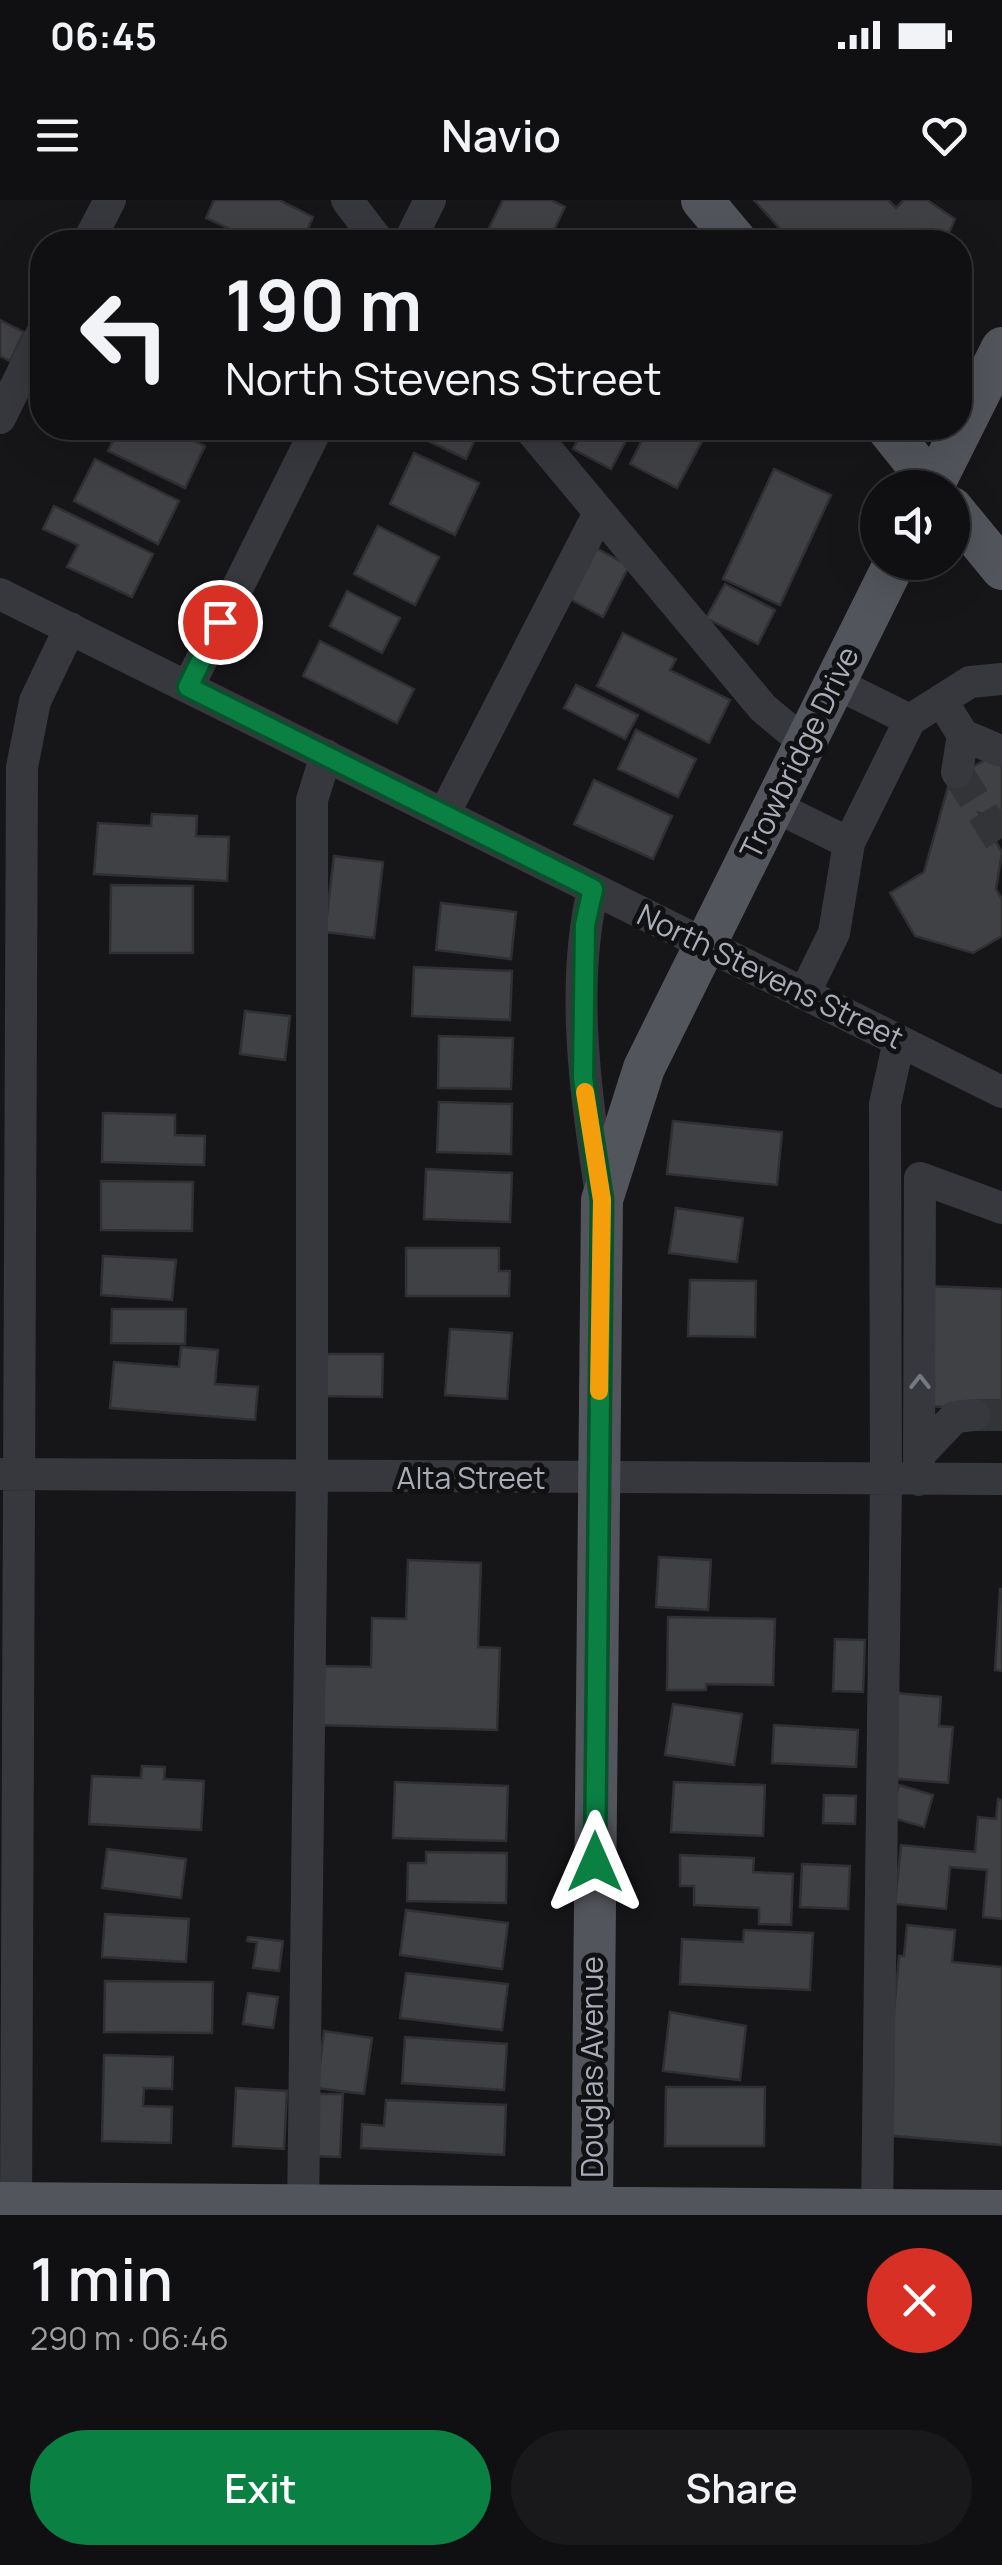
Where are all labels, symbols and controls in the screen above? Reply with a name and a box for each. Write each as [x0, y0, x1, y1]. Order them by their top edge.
text: 06:45 [50, 9, 157, 61]
text: Navio [441, 104, 561, 166]
icon: menu [30, 108, 85, 163]
icon: heart [917, 108, 972, 163]
text: 190 m [225, 256, 422, 352]
icon: left [60, 270, 190, 400]
text: North Stevens Street [225, 347, 662, 409]
map controls [860, 470, 970, 580]
button: sound [860, 470, 970, 580]
pin [178, 580, 263, 665]
icon: arrive [193, 595, 248, 650]
street label: Trowbridge Drive [729, 639, 868, 866]
street label: North Stevens Street [631, 893, 911, 1058]
one-way arrow [909, 1374, 931, 1390]
street label: Alta Street [397, 1457, 545, 1498]
position arrow [543, 1810, 647, 1914]
street label: Douglas Avenue [571, 1956, 612, 2178]
text: 1 min [30, 2237, 173, 2319]
button: close [867, 2248, 972, 2353]
text: 290 m · 06:46 [30, 2316, 229, 2360]
button: Exit [30, 2430, 491, 2545]
button: Share [511, 2430, 972, 2545]

